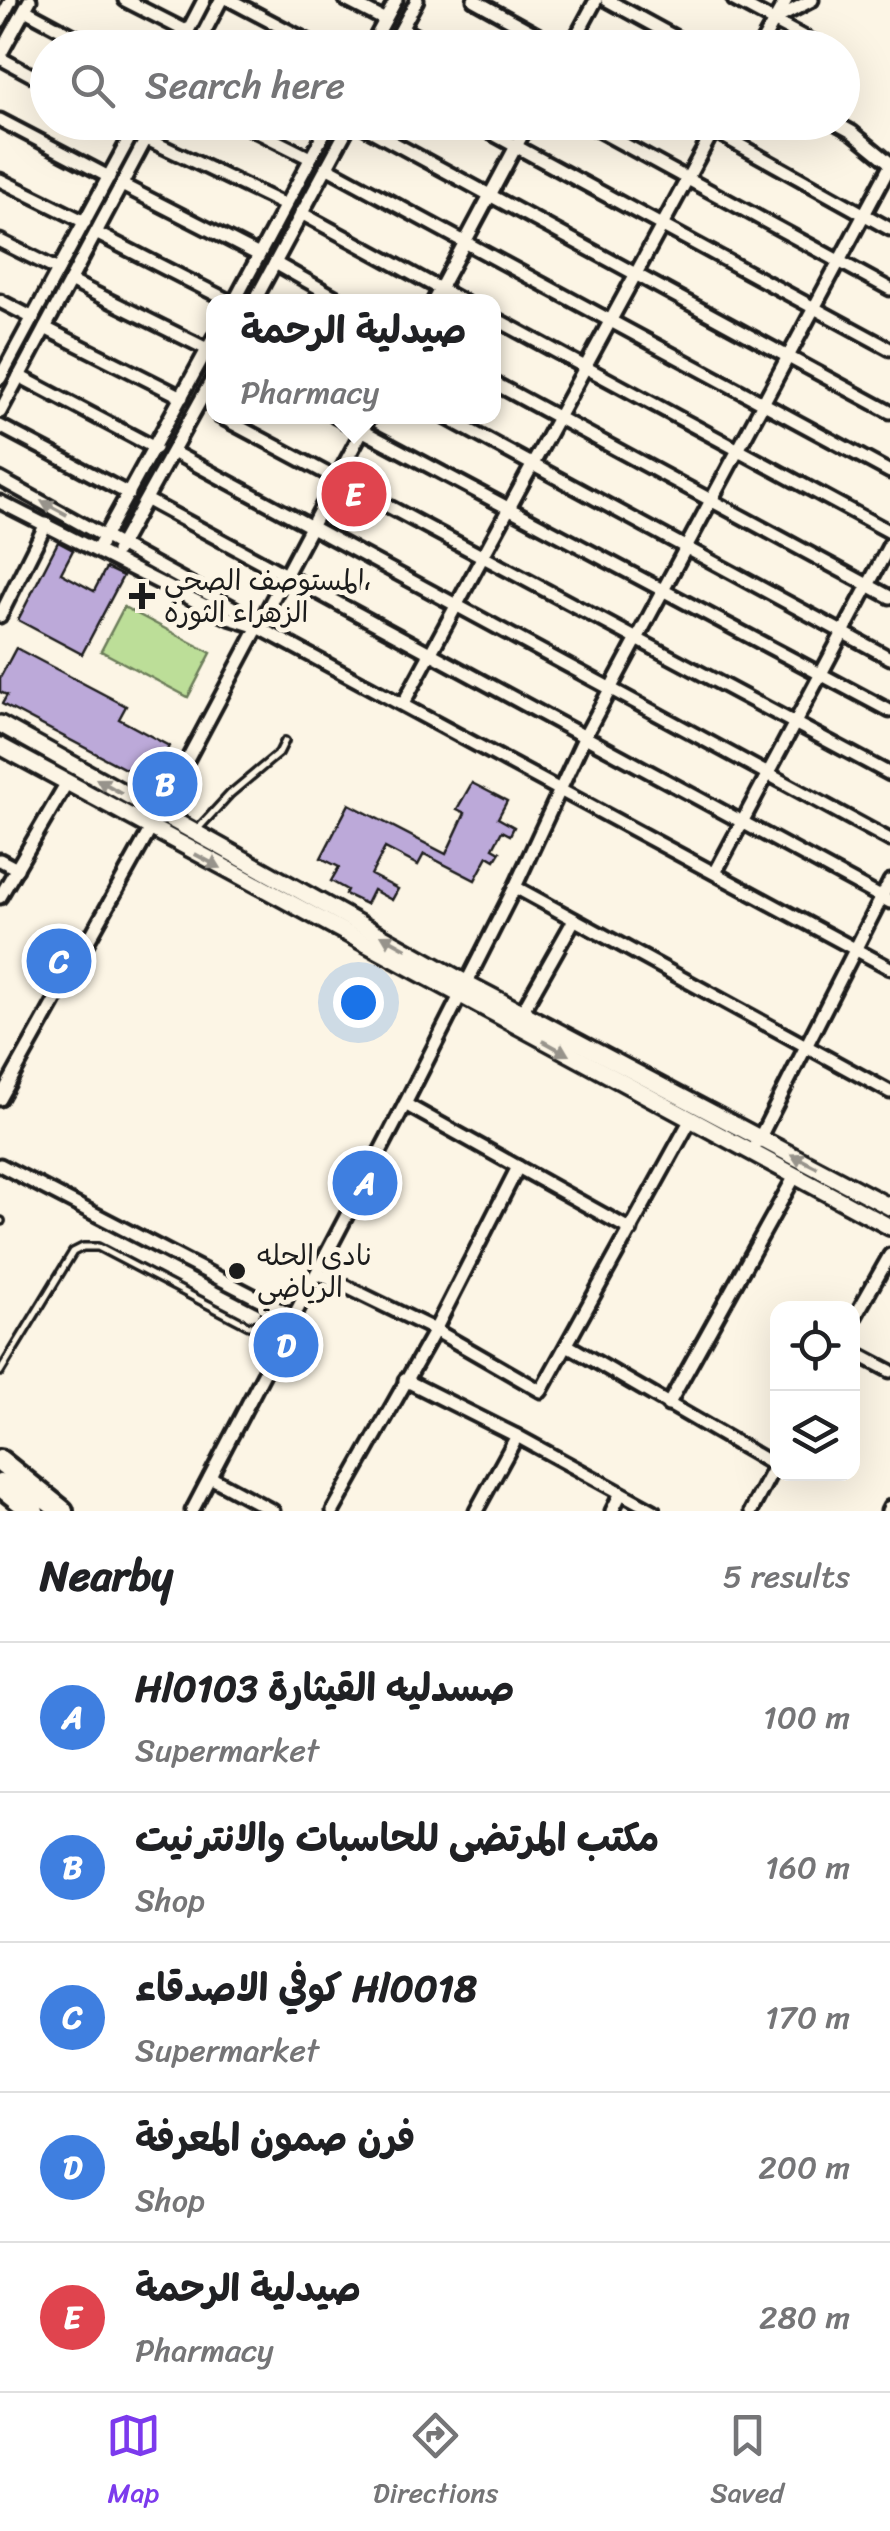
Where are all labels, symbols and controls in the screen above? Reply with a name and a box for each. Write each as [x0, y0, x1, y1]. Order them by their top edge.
search box [30, 30, 860, 140]
text: Search here [145, 52, 345, 119]
icon: search [65, 58, 120, 113]
popup [206, 294, 501, 424]
text: صيدلية الرحمة [240, 297, 467, 364]
text: Pharmacy [240, 364, 379, 421]
pin: E [322, 456, 386, 532]
one-way arrow [39, 500, 68, 517]
place label: المستوصف الصحي، الزهراء الثوره [164, 556, 371, 637]
marker: المستوصف الصحي، الزهراء الثوره [129, 583, 155, 609]
pin: B [132, 746, 198, 822]
one-way arrow [94, 778, 123, 795]
one-way arrow [194, 852, 223, 869]
pin: C [27, 924, 92, 998]
one-way arrow [380, 934, 408, 951]
your location [333, 977, 384, 1028]
one-way arrow [542, 1038, 570, 1056]
pin: A [332, 1146, 398, 1220]
one-way arrow [789, 1153, 818, 1170]
place label: نادي الحله الرياضي [257, 1231, 372, 1312]
marker: نادي الحله الرياضي [226, 1260, 248, 1282]
map controls [770, 1301, 860, 1481]
button: locate [770, 1301, 860, 1391]
pin: D [254, 1308, 318, 1382]
button: layers [770, 1391, 860, 1481]
text: Nearby [40, 1539, 173, 1613]
text: 5 results [723, 1548, 850, 1605]
text: Hl0103 صسدليه القيثارة [135, 1655, 515, 1722]
text: A [62, 1689, 83, 1746]
text: 100 m [763, 1689, 850, 1746]
text: Supermarket [135, 1722, 319, 1779]
text: مكتب المرتضى للحاسبات والانترنيت [135, 1805, 659, 1872]
text: B [62, 1839, 83, 1896]
text: 160 m [765, 1839, 850, 1896]
text: Shop [135, 1872, 205, 1929]
text: كوفي الاصدقاء Hl0018 [135, 1955, 477, 2022]
text: C [63, 1989, 82, 2046]
text: 170 m [765, 1989, 850, 2046]
text: Supermarket [135, 2022, 319, 2079]
text: فرن صمون المعرفة [135, 2105, 415, 2172]
text: D [63, 2139, 82, 2196]
text: 200 m [758, 2139, 850, 2196]
text: Shop [135, 2172, 205, 2229]
text: صيدلية الرحمة [135, 2255, 361, 2322]
text: E [64, 2289, 81, 2346]
text: 280 m [759, 2289, 850, 2346]
text: Pharmacy [135, 2322, 274, 2379]
tab: Map [106, 2408, 161, 2517]
tab: Directions [373, 2408, 498, 2517]
tab: Saved [710, 2408, 784, 2517]

